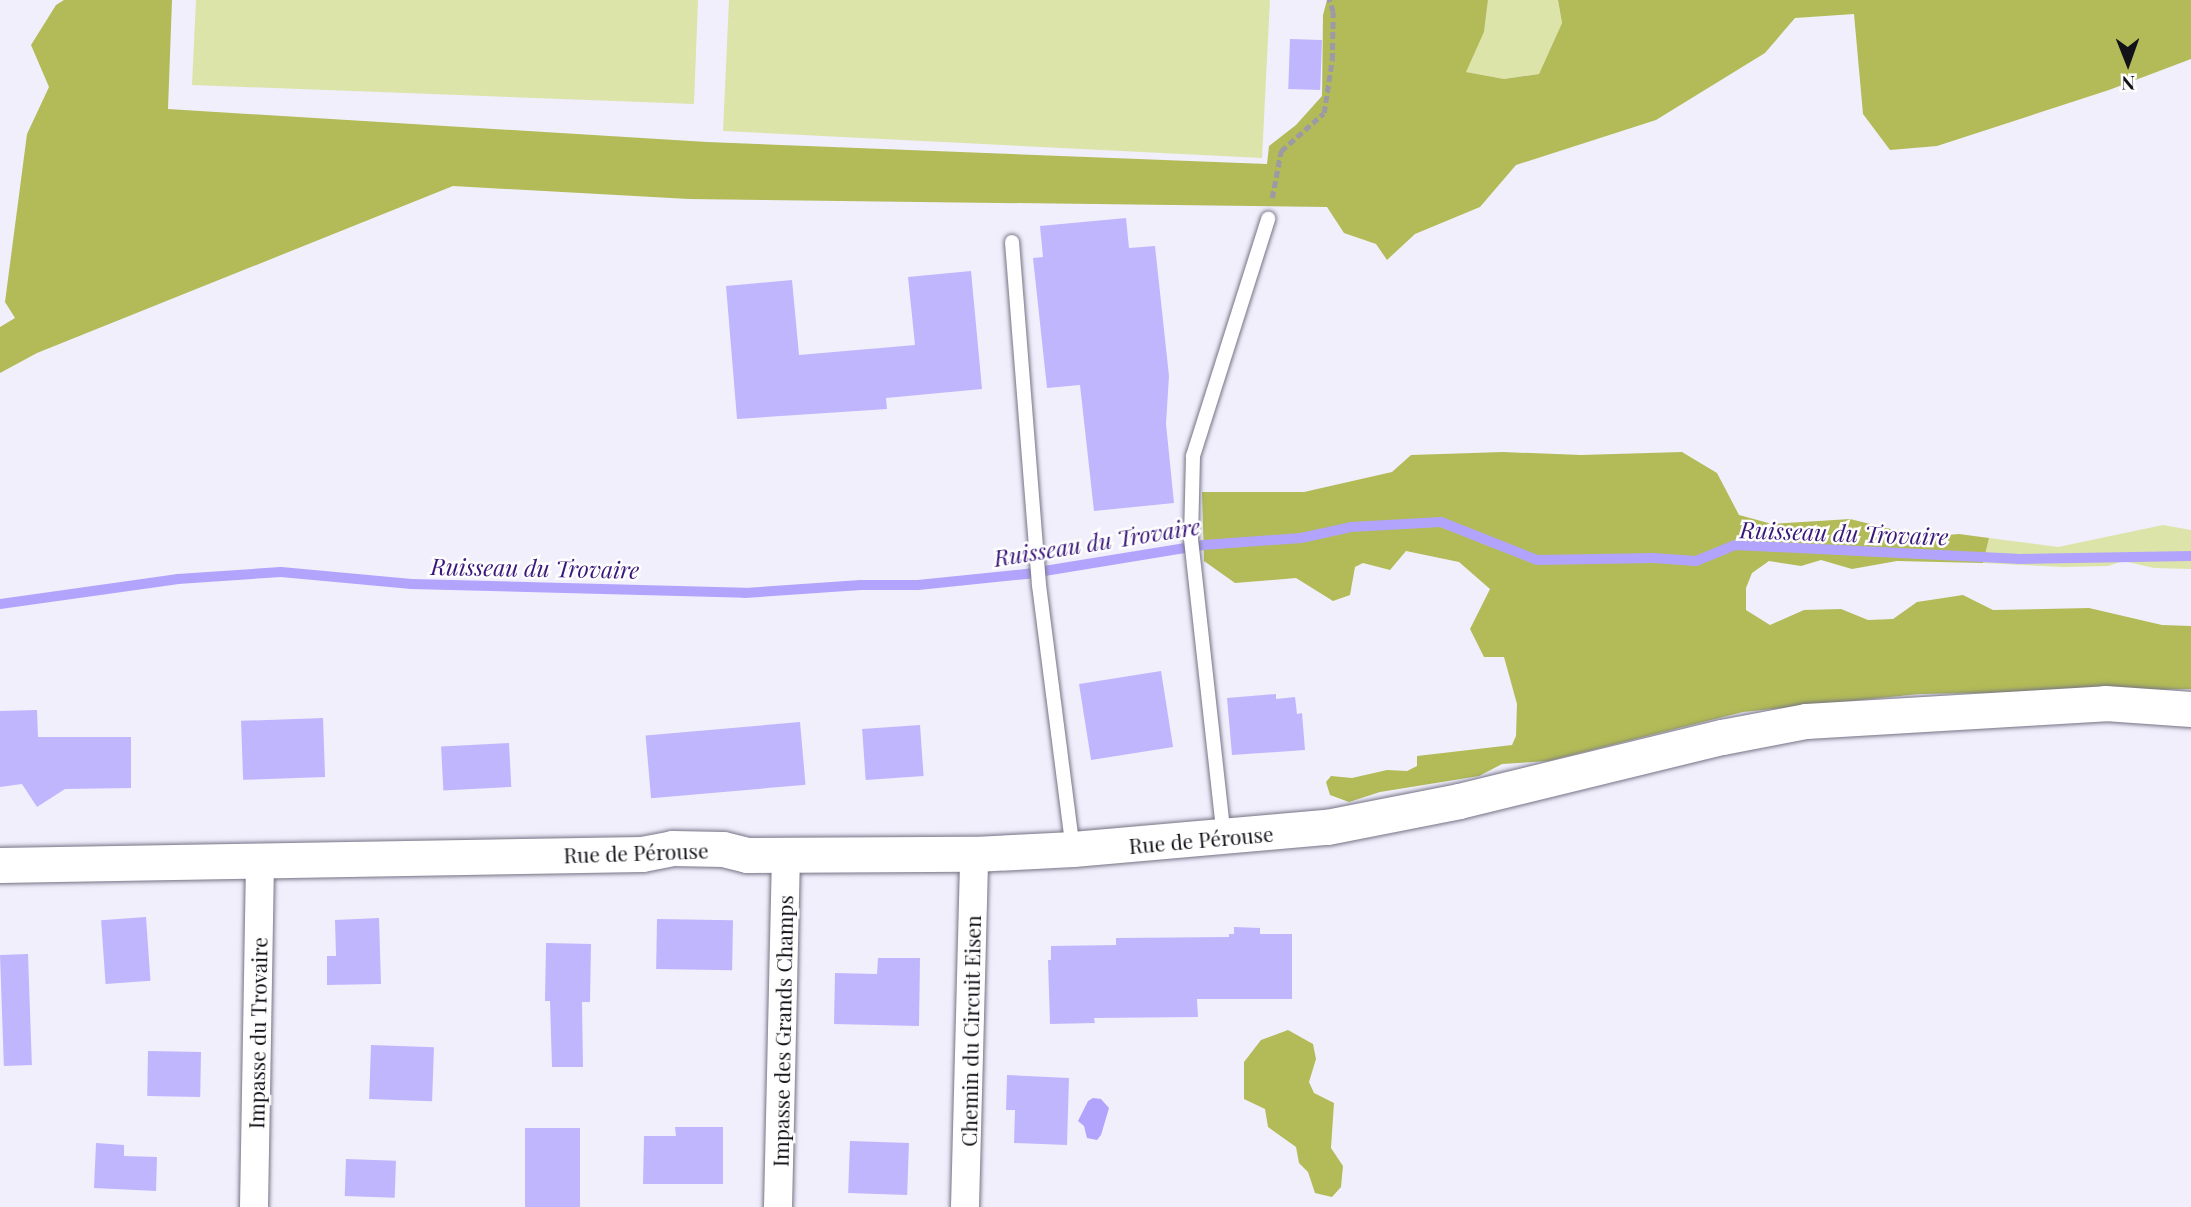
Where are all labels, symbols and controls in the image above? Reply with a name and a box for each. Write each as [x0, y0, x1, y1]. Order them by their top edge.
north arrow [2093, 28, 2163, 98]
text: N [2121, 71, 2135, 97]
water label: Ruisseau du Trovaire [992, 512, 1202, 572]
water label: Ruisseau du Trovaire [1739, 516, 1949, 550]
water label: Ruisseau du Trovaire [430, 552, 640, 584]
street label: Rue de Pérouse [1128, 820, 1274, 858]
street label: Rue de Pérouse [563, 837, 709, 867]
street label: Impasse des Grands Champs [767, 895, 797, 1167]
street label: Chemin du Circuit Eisen [955, 915, 985, 1147]
street label: Impasse du Trovaire [243, 937, 271, 1129]

